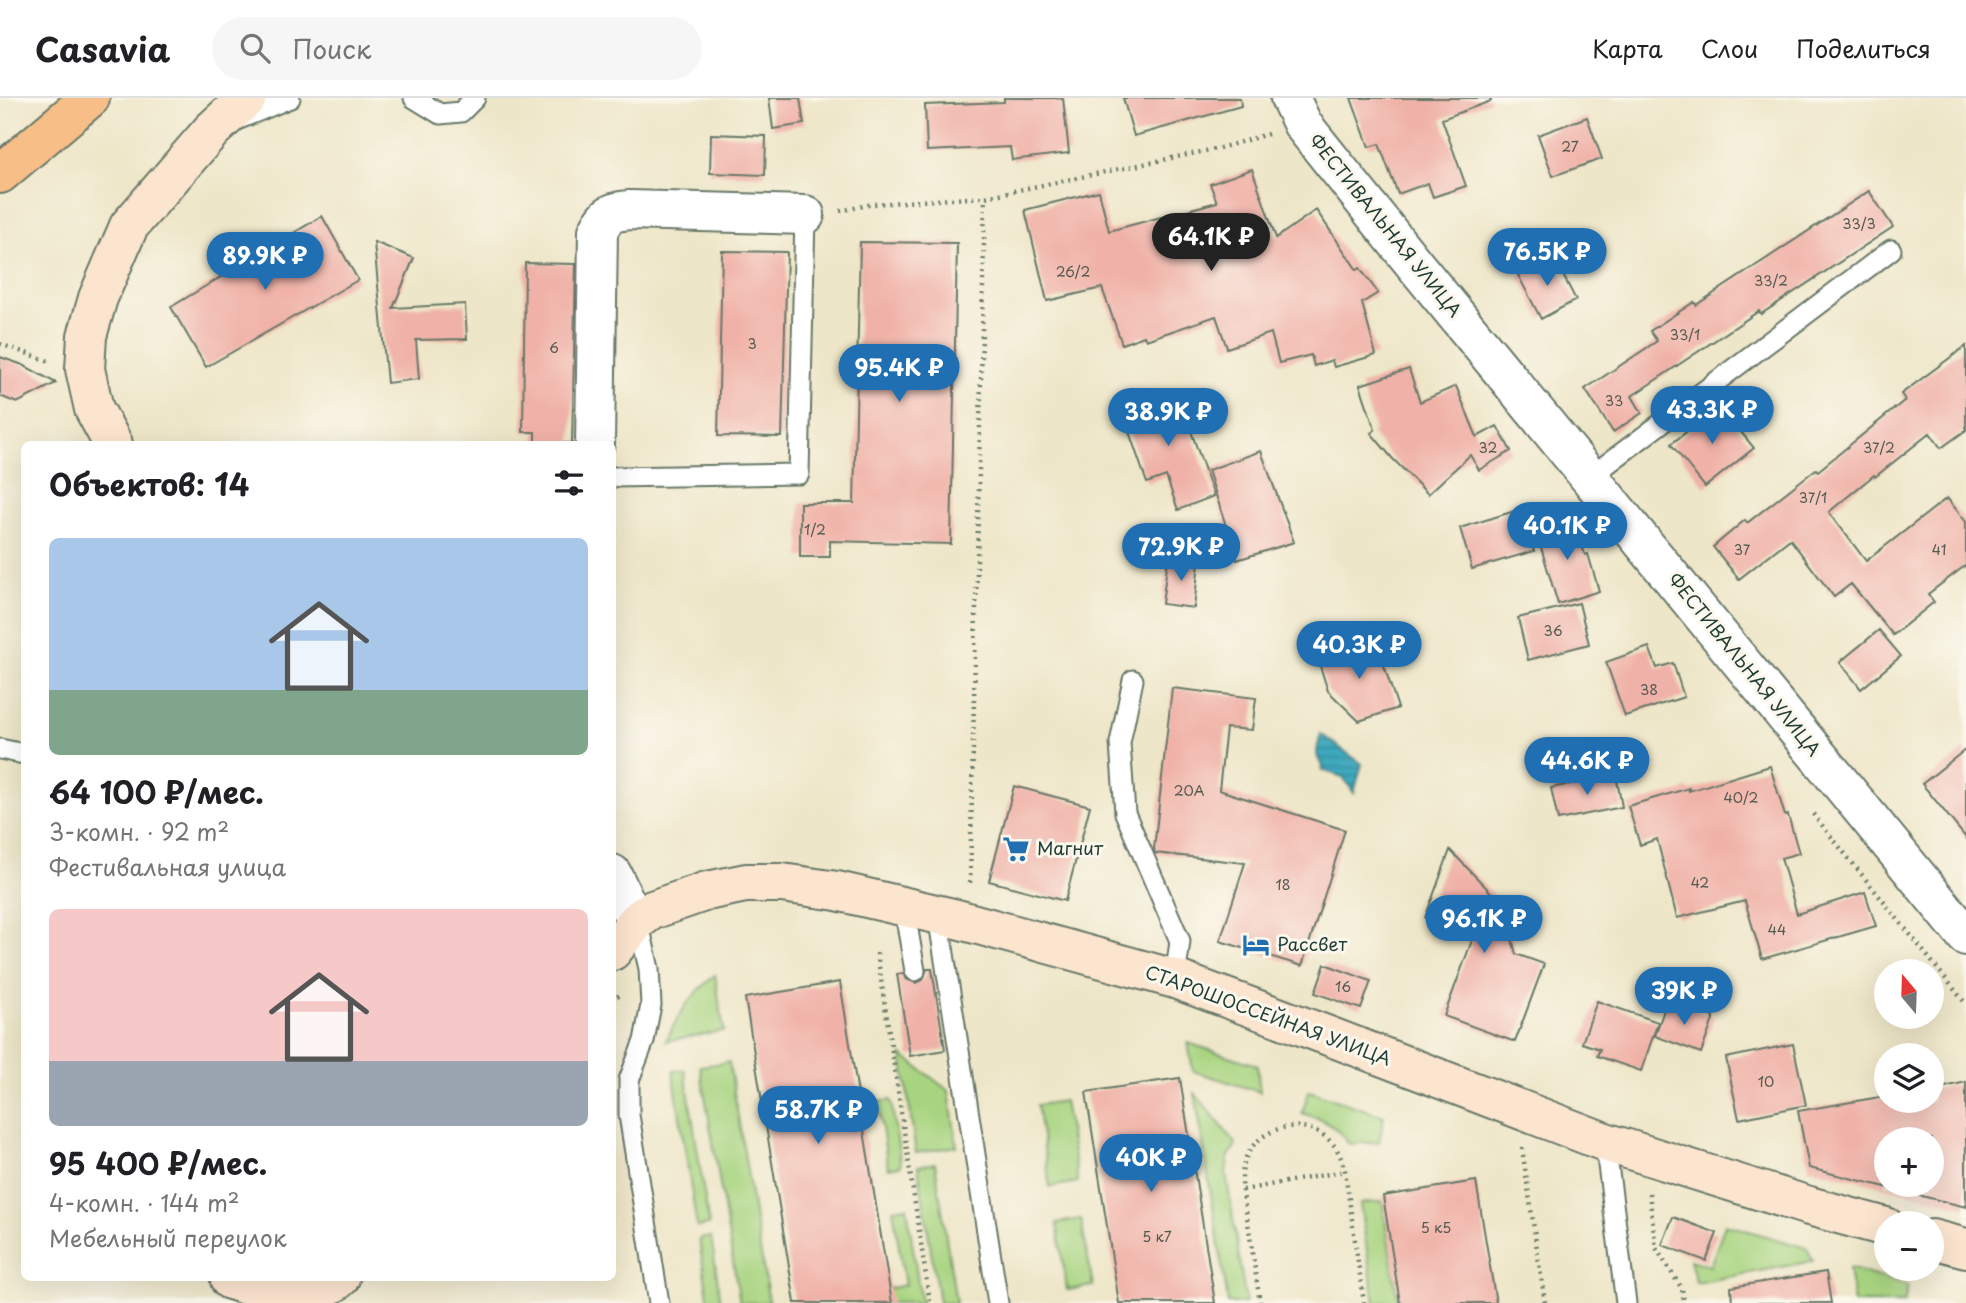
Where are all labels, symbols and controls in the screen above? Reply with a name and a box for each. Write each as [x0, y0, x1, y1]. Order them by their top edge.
search box [212, 17, 702, 80]
text: Casavia [35, 23, 170, 73]
icon: search [236, 29, 274, 67]
text: Поиск [292, 29, 371, 68]
text: Карта [1592, 30, 1663, 66]
text: Слои [1701, 30, 1758, 66]
text: Поделиться [1796, 30, 1931, 66]
street label: ФЕСТИВАЛЬНАЯ УЛИЦА [1304, 127, 1469, 323]
house number: 27 [1561, 136, 1579, 157]
house number: 33/3 [1842, 213, 1876, 234]
pin: 64.1K ₽ [1146, 214, 1276, 273]
text: 64.1K ₽ [1168, 218, 1254, 253]
pin: 76.5K ₽ [1482, 228, 1612, 288]
pin: 89.9K ₽ [200, 232, 330, 292]
text: 76.5K ₽ [1504, 233, 1590, 268]
text: 89.9K ₽ [223, 237, 307, 272]
house number: 26/2 [1056, 261, 1090, 282]
house number: 33/2 [1754, 270, 1788, 291]
house number: 33/1 [1670, 324, 1700, 345]
house number: 3 [747, 333, 757, 354]
house number: 6 [549, 337, 559, 358]
pin: 95.4K ₽ [834, 344, 964, 404]
text: 95.4K ₽ [855, 349, 943, 384]
pin: 43.3K ₽ [1647, 386, 1777, 446]
pin: 38.9K ₽ [1103, 388, 1233, 448]
house number: 33 [1605, 390, 1623, 411]
text: 43.3K ₽ [1667, 391, 1757, 426]
text: 38.9K ₽ [1124, 393, 1212, 428]
house number: 32 [1479, 437, 1497, 458]
house number: 37/2 [1863, 437, 1895, 458]
text: Объектов: 14 [49, 461, 249, 506]
icon: filters [550, 464, 588, 502]
house number: 37/1 [1799, 487, 1827, 508]
pin: 40.1K ₽ [1502, 503, 1632, 562]
text: 40.1K ₽ [1523, 507, 1611, 542]
house number: 1/2 [804, 519, 826, 540]
pin: 72.9K ₽ [1116, 524, 1246, 583]
text: 72.9K ₽ [1138, 528, 1224, 563]
house number: 37 [1734, 539, 1751, 560]
house number: 41 [1932, 539, 1946, 560]
street label: ФЕСТИВАЛЬНАЯ УЛИЦА [1663, 566, 1828, 762]
icon: home [256, 583, 382, 709]
house number: 36 [1543, 620, 1563, 641]
pin: 40.3K ₽ [1294, 622, 1424, 681]
text: 40.3K ₽ [1313, 626, 1405, 661]
house number: 38 [1640, 679, 1658, 700]
pin: 44.6K ₽ [1522, 738, 1652, 797]
text: 44.6K ₽ [1540, 742, 1634, 777]
text: 64 100 ₽/мес. [49, 769, 264, 814]
house number: 20А [1174, 780, 1205, 801]
house number: 40/2 [1724, 787, 1759, 808]
text: 3-комн. · 92 m² [49, 814, 229, 849]
supermarket icon: Магнит [1001, 834, 1031, 864]
place label: Магнит [1037, 834, 1104, 861]
text: Фестивальная улица [49, 849, 286, 884]
house number: 42 [1691, 872, 1709, 893]
house number: 18 [1275, 874, 1291, 895]
pin: 96.1K ₽ [1419, 896, 1549, 955]
text: 96.1K ₽ [1442, 900, 1526, 935]
house number: 44 [1768, 919, 1786, 940]
hotel icon: Рассвет [1241, 930, 1271, 960]
place label: Рассвет [1277, 930, 1348, 957]
icon: home [256, 954, 382, 1080]
street label: СТАРОШОССЕЙНАЯ УЛИЦА [1142, 957, 1395, 1072]
north arrow [1874, 959, 1944, 1029]
map controls [1874, 959, 1944, 1281]
pin: 39K ₽ [1635, 968, 1733, 1027]
text: 39K ₽ [1651, 972, 1717, 1007]
house number: 16 [1335, 976, 1351, 997]
button: layers [1874, 1043, 1944, 1113]
house number: 10 [1758, 1071, 1774, 1092]
pin: 58.7K ₽ [753, 1086, 883, 1146]
text: 58.7K ₽ [774, 1091, 862, 1126]
button: + [1874, 1127, 1944, 1197]
pin: 40K ₽ [1102, 1134, 1200, 1194]
text: 40K ₽ [1115, 1139, 1187, 1174]
text: 95 400 ₽/мес. [49, 1140, 267, 1185]
text: 4-комн. · 144 m² [49, 1185, 240, 1220]
button: − [1874, 1211, 1944, 1281]
house number: 5 к5 [1421, 1217, 1451, 1238]
text: Мебельный переулок [49, 1220, 287, 1255]
house number: 5 к7 [1142, 1226, 1172, 1247]

